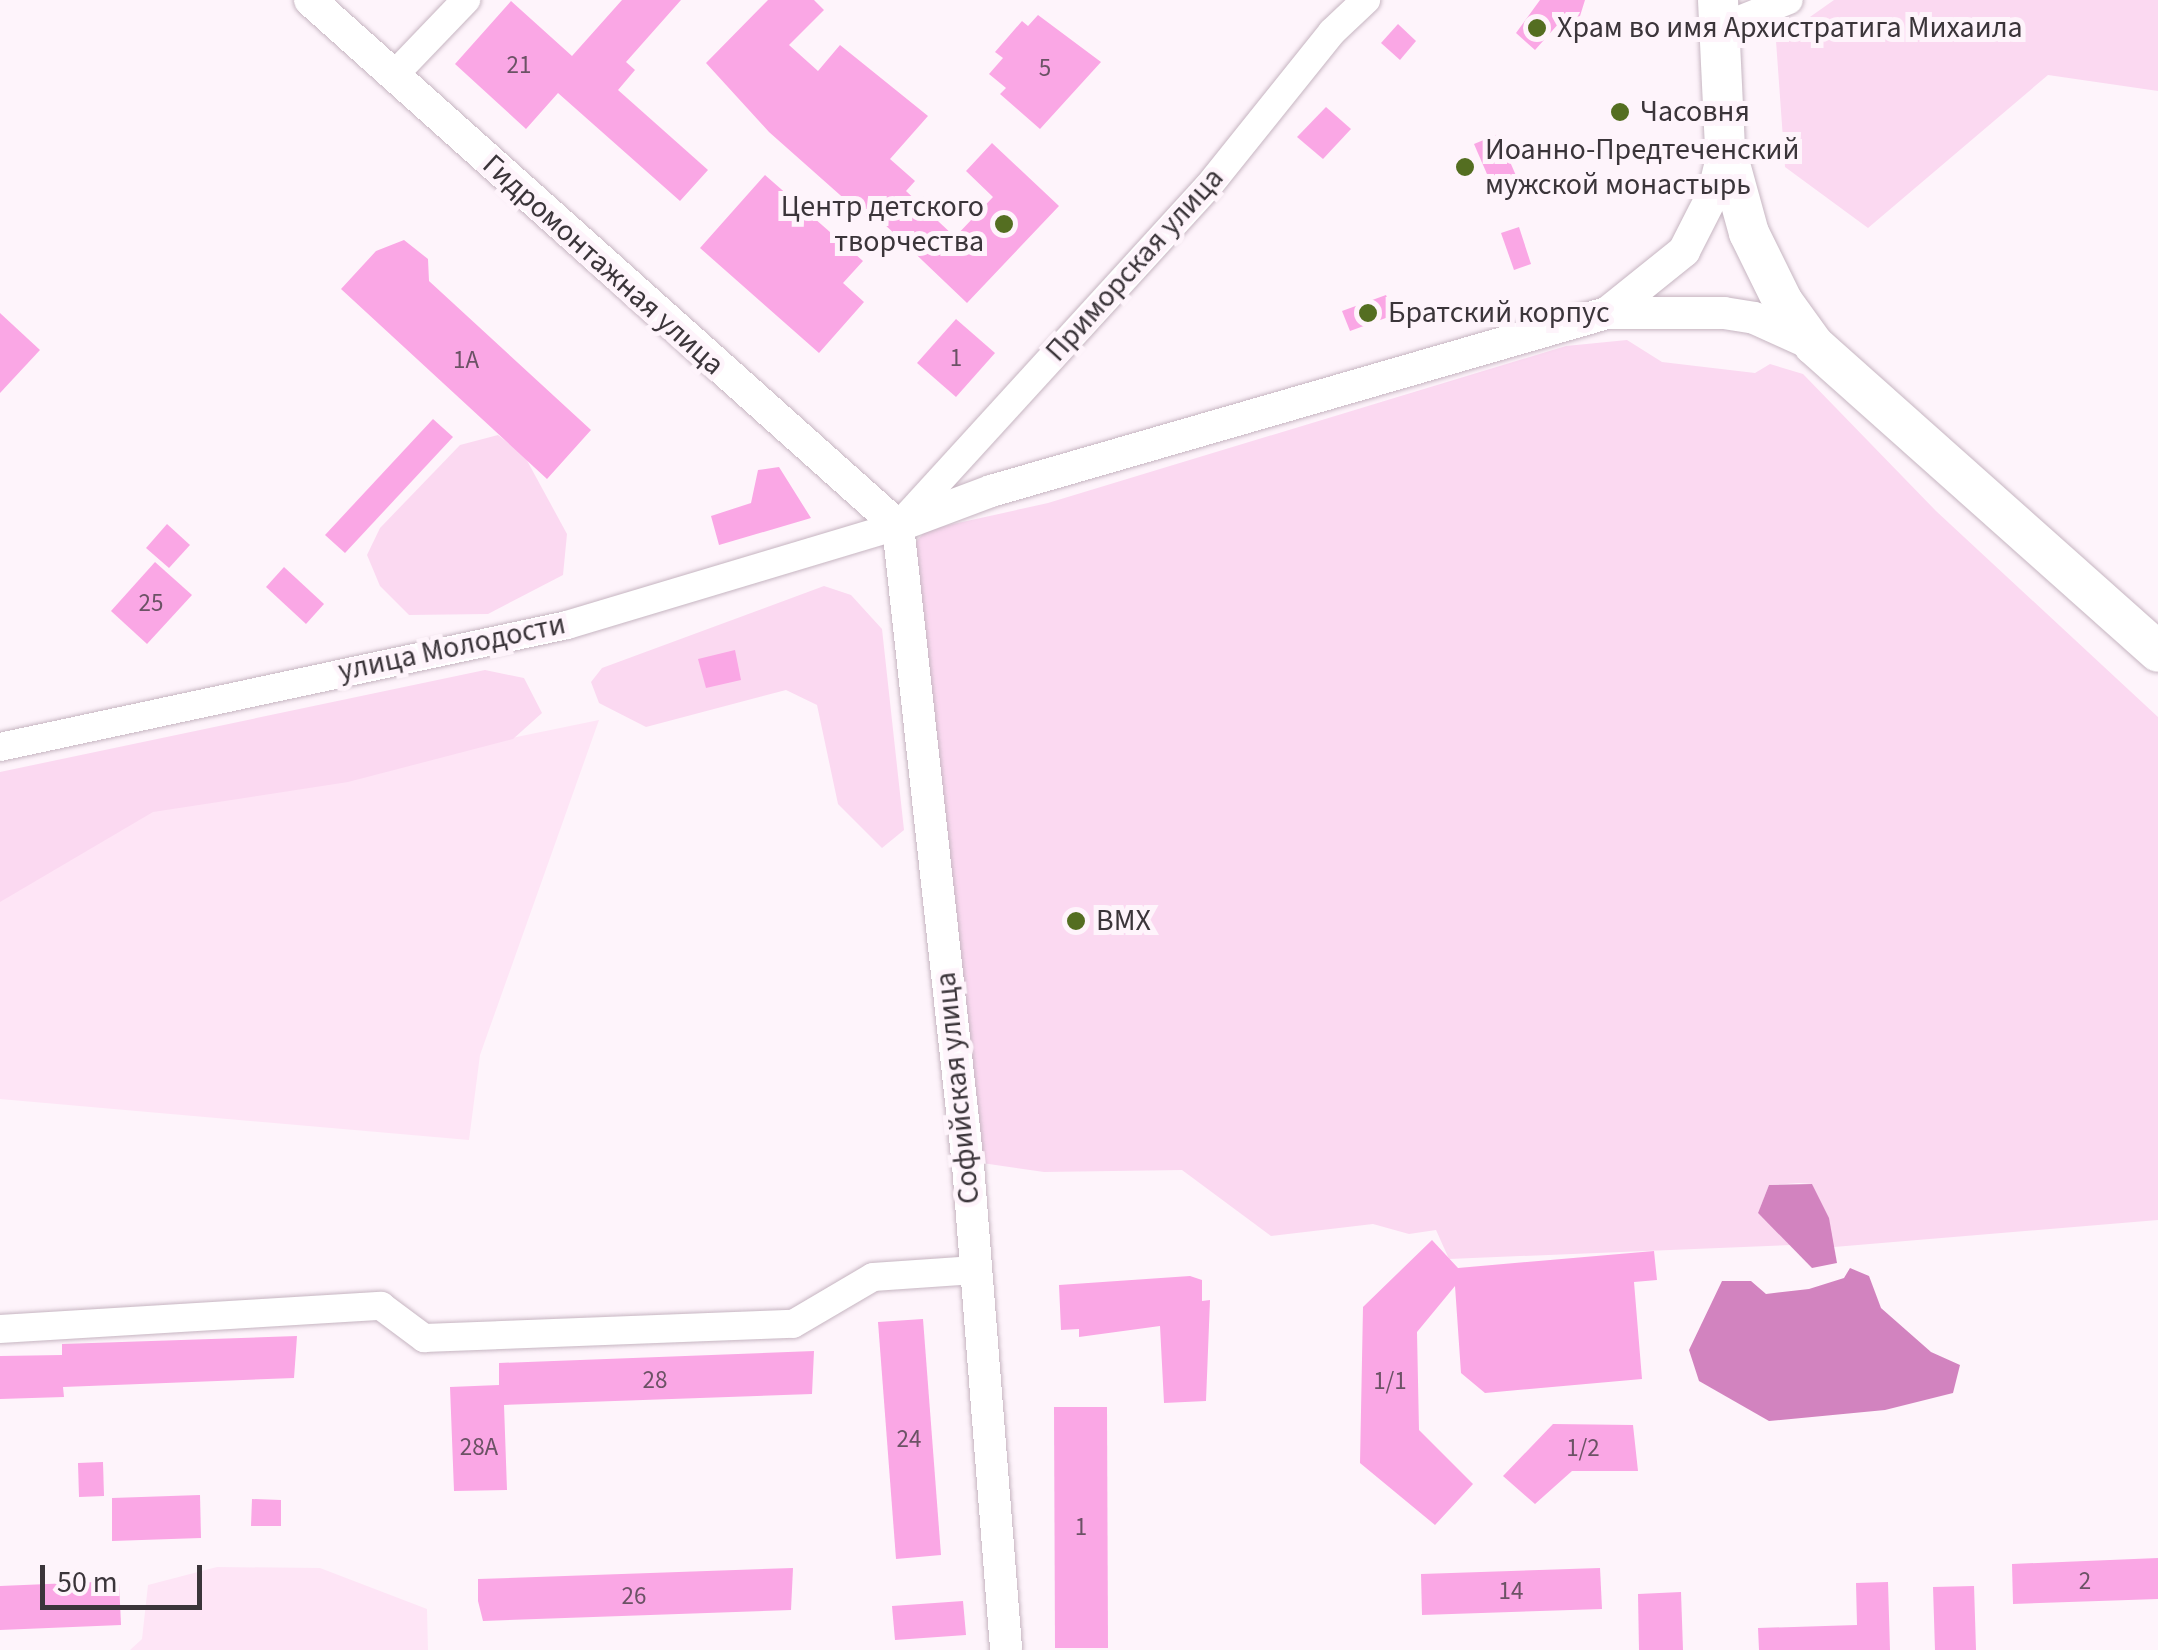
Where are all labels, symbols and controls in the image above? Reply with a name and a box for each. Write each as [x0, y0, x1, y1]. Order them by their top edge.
place label: Храм во имя Архистратига Михаила [1557, 10, 2023, 46]
marker: Храм во имя Архистратига Михаила [1526, 17, 1548, 39]
house number: 21 [507, 50, 531, 80]
house number: 5 [1039, 53, 1051, 83]
place label: Часовня [1640, 94, 1750, 130]
marker: Часовня [1609, 101, 1631, 123]
place label: Иоанно-Предтеченский мужской монастырь [1485, 132, 1799, 202]
street label: Гидромонтажная улица [475, 147, 731, 383]
marker: Иоанно-Предтеченский мужской монастырь [1454, 156, 1476, 178]
street label: Приморская улица [1039, 161, 1231, 369]
place label: Центр детского творчества [781, 189, 984, 260]
marker: Центр детского творчества [993, 213, 1015, 235]
place label: Братский корпус [1388, 295, 1610, 331]
marker: Братский корпус [1357, 302, 1379, 324]
house number: 1 [950, 343, 962, 373]
house number: 1А [453, 345, 479, 375]
house number: 25 [139, 588, 163, 618]
street label: улица Молодости [335, 606, 569, 690]
place label: BMX [1096, 903, 1151, 939]
marker: BMX [1065, 910, 1087, 932]
street label: Софийская улица [928, 970, 988, 1206]
house number: 28 [643, 1365, 667, 1395]
house number: 1/1 [1373, 1366, 1407, 1396]
house number: 24 [897, 1424, 921, 1454]
house number: 28А [460, 1432, 498, 1462]
house number: 1/2 [1566, 1433, 1600, 1463]
house number: 1 [1075, 1512, 1087, 1542]
scale bar [45, 1545, 208, 1607]
text: 50 m [57, 1561, 118, 1604]
house number: 2 [2079, 1566, 2091, 1596]
house number: 14 [1499, 1576, 1523, 1606]
house number: 26 [622, 1581, 646, 1611]

